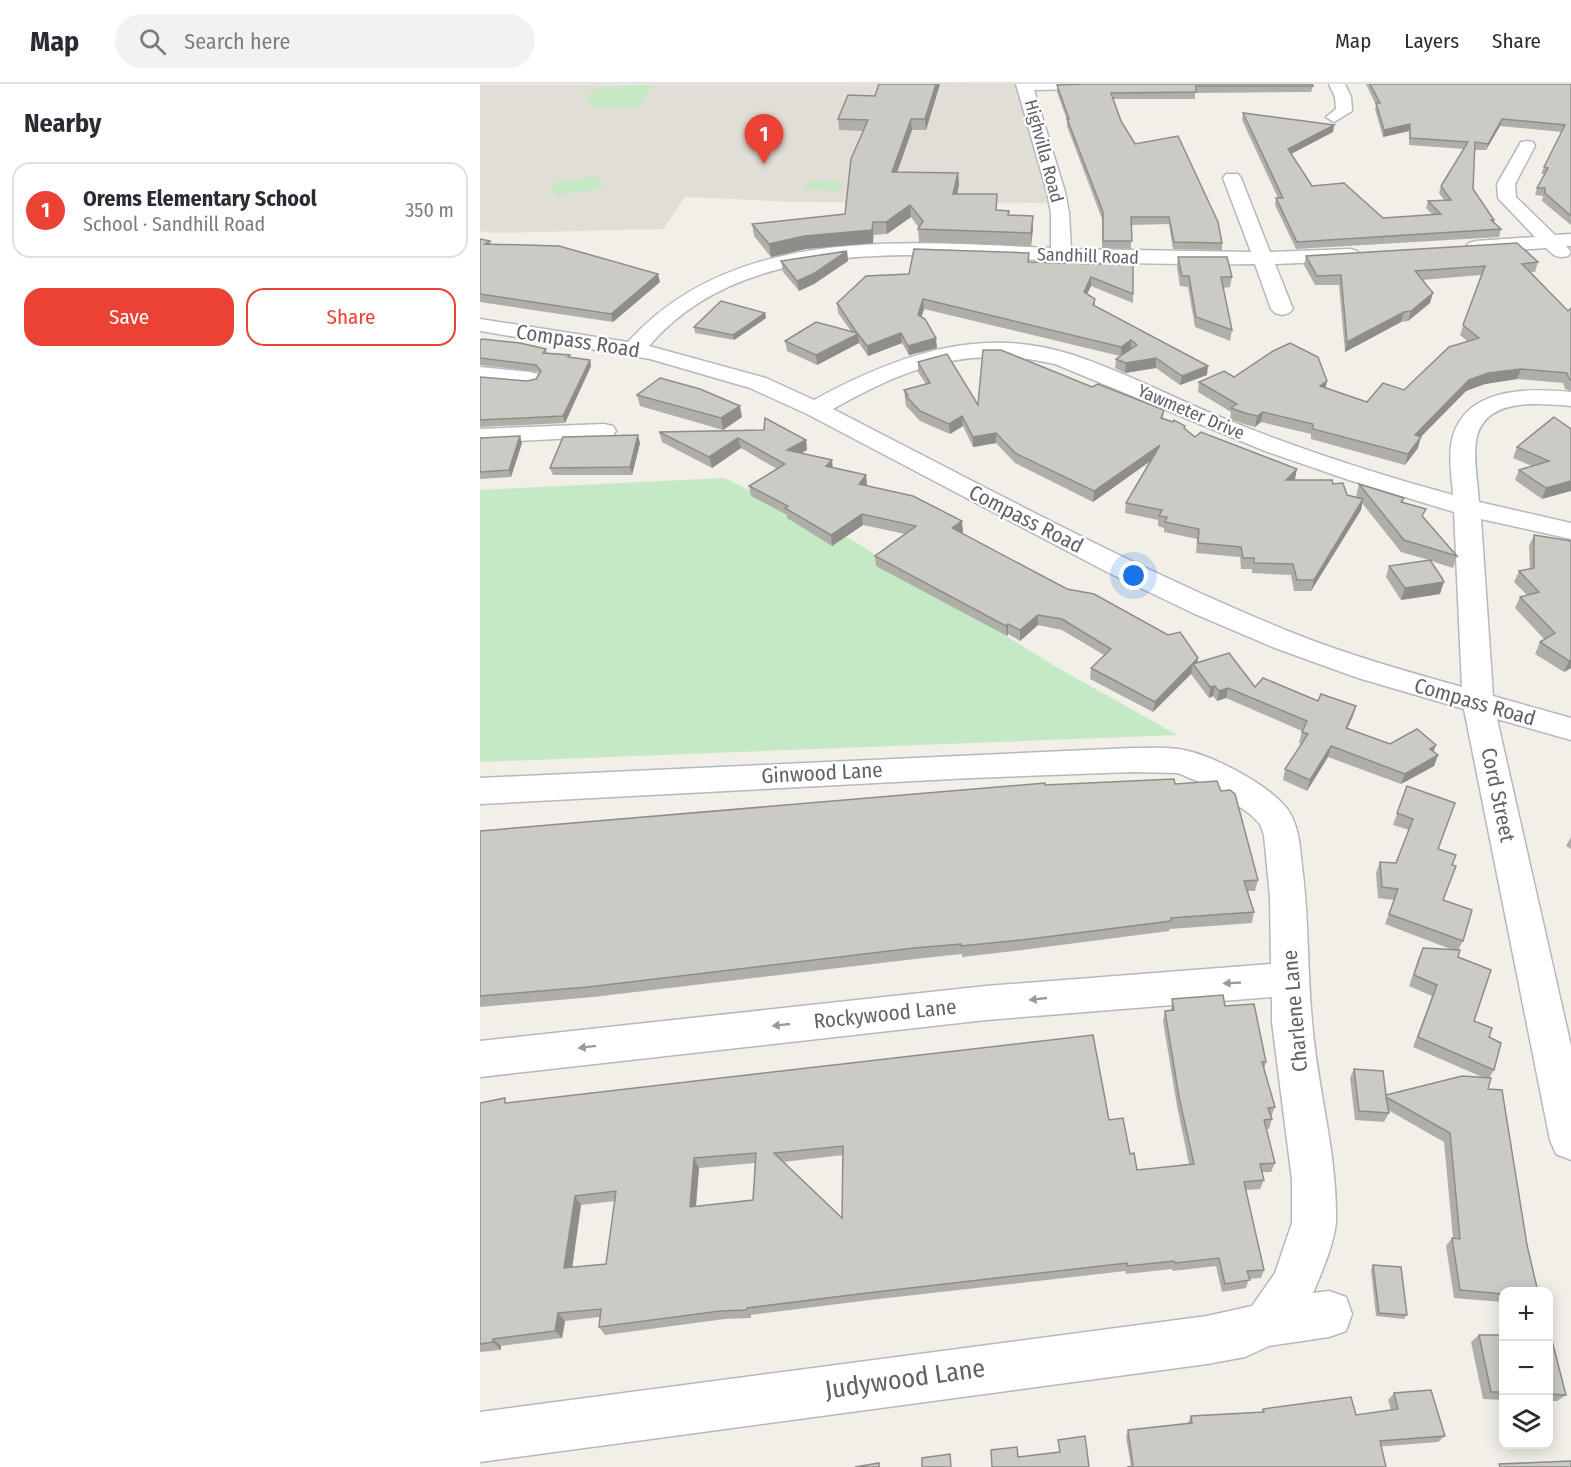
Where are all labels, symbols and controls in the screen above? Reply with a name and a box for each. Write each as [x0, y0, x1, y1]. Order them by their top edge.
search box [115, 14, 535, 68]
text: Map [30, 25, 79, 58]
icon: search [136, 25, 169, 58]
text: Search here [184, 28, 290, 55]
text: Map [1335, 28, 1371, 54]
text: Layers [1404, 28, 1459, 54]
text: Share [1492, 28, 1541, 54]
street label: Highvilla Road [1020, 97, 1068, 205]
text: Nearby [24, 108, 101, 139]
pin: 1 [744, 115, 784, 164]
text: Orems Elementary School [83, 185, 317, 212]
text: 1 [41, 198, 50, 222]
text: 350 m [405, 198, 454, 222]
text: School · Sandhill Road [83, 212, 265, 236]
street label: Sandhill Road [1037, 243, 1139, 269]
button: Save [24, 288, 234, 346]
button: Share [246, 288, 456, 346]
street label: Compass Road [514, 318, 642, 364]
street label: Yawmeter Drive [1134, 380, 1248, 444]
street label: Compass Road [965, 479, 1087, 559]
your location [1119, 561, 1148, 590]
street label: Compass Road [1411, 672, 1539, 732]
street label: Cord Street [1475, 745, 1521, 845]
street label: Ginwood Lane [761, 757, 883, 789]
street label: Charlene Lane [1277, 949, 1313, 1073]
one-way arrow [1223, 978, 1242, 987]
street label: Rockywood Lane [812, 994, 958, 1034]
one-way arrow [1028, 994, 1047, 1004]
one-way arrow [772, 1020, 791, 1030]
one-way arrow [578, 1042, 597, 1051]
map controls [1499, 1287, 1553, 1449]
button: + [1499, 1287, 1553, 1341]
button: − [1499, 1341, 1553, 1395]
street label: Judywood Lane [823, 1352, 987, 1406]
button: layers [1499, 1395, 1553, 1449]

